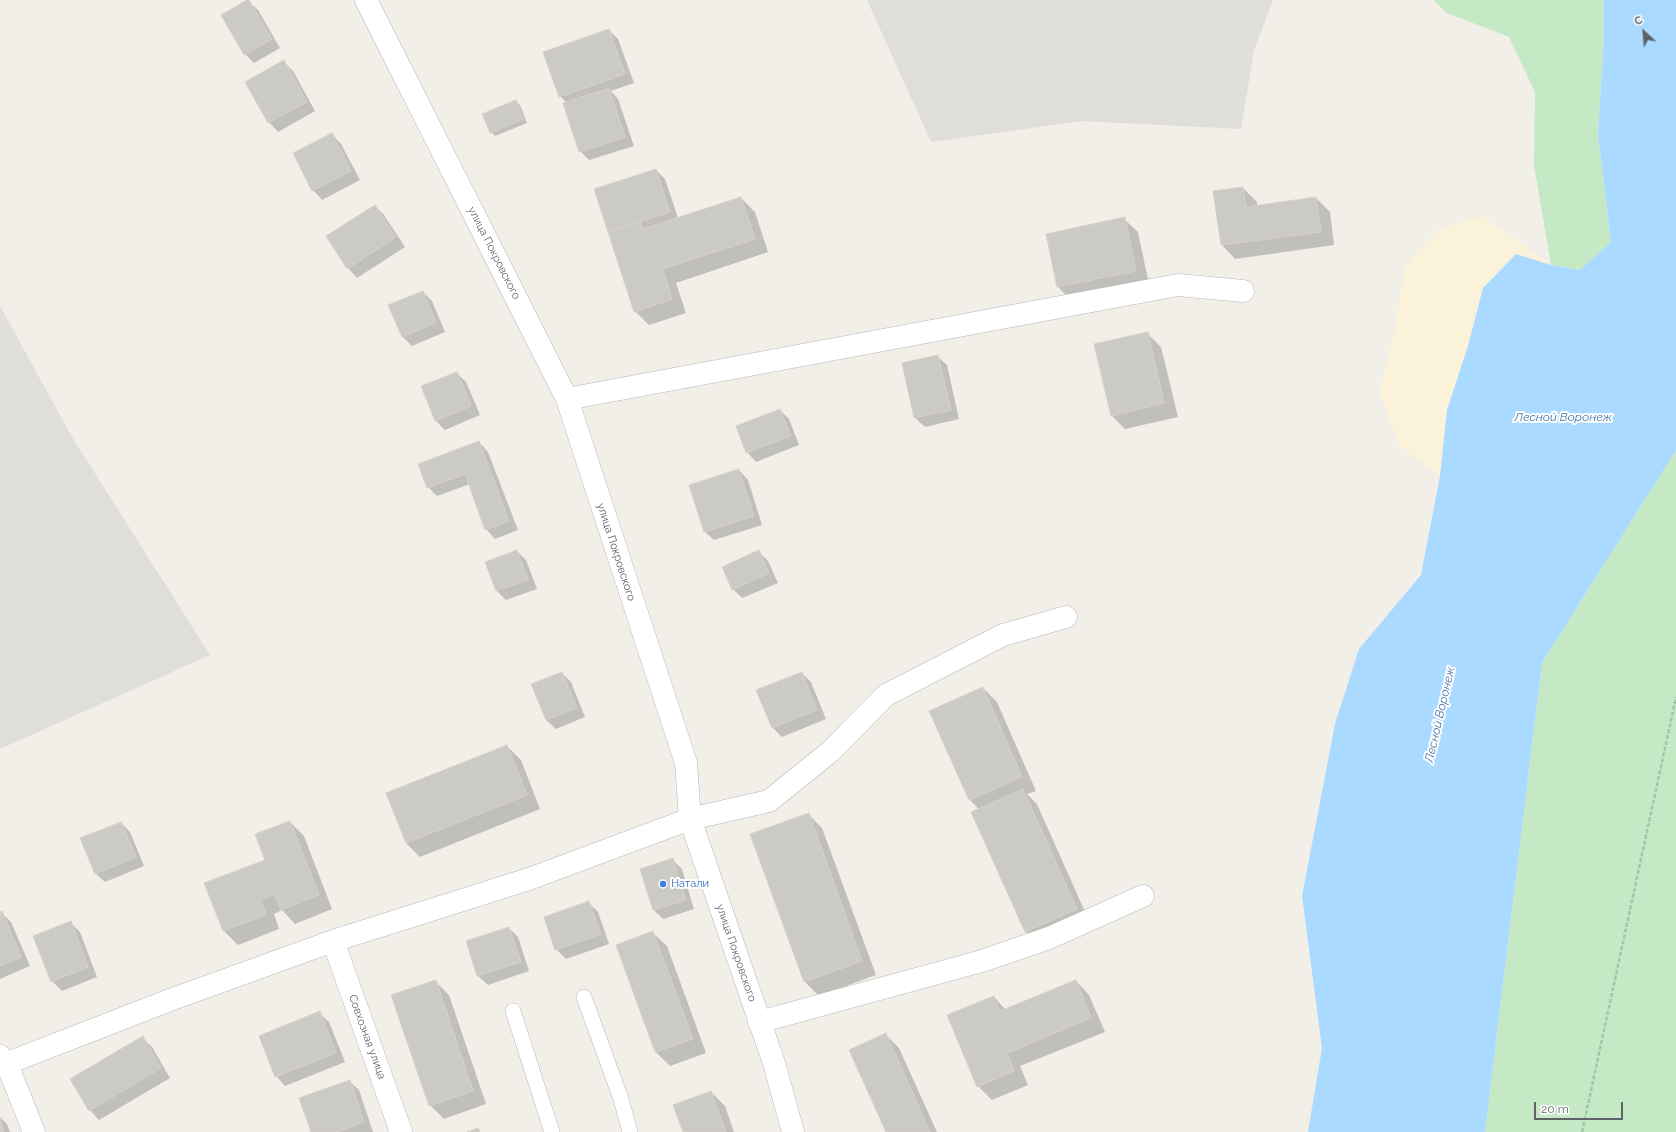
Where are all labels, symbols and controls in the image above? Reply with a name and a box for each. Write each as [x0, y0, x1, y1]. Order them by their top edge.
north arrow [1624, 12, 1664, 52]
text: С [1632, 13, 1645, 28]
street label: улица Покровского [465, 204, 523, 302]
water label: Лесной Воронеж [1514, 410, 1612, 424]
street label: улица Покровского [594, 501, 638, 603]
water label: Лесной Воронеж [1422, 666, 1458, 764]
place label: Натали [671, 877, 709, 891]
marker: Натали [658, 879, 668, 889]
street label: улица Покровского [713, 903, 759, 1003]
street label: Совхозная улица [346, 993, 388, 1081]
scale bar [1536, 1094, 1625, 1120]
text: 20 m [1541, 1102, 1569, 1116]

